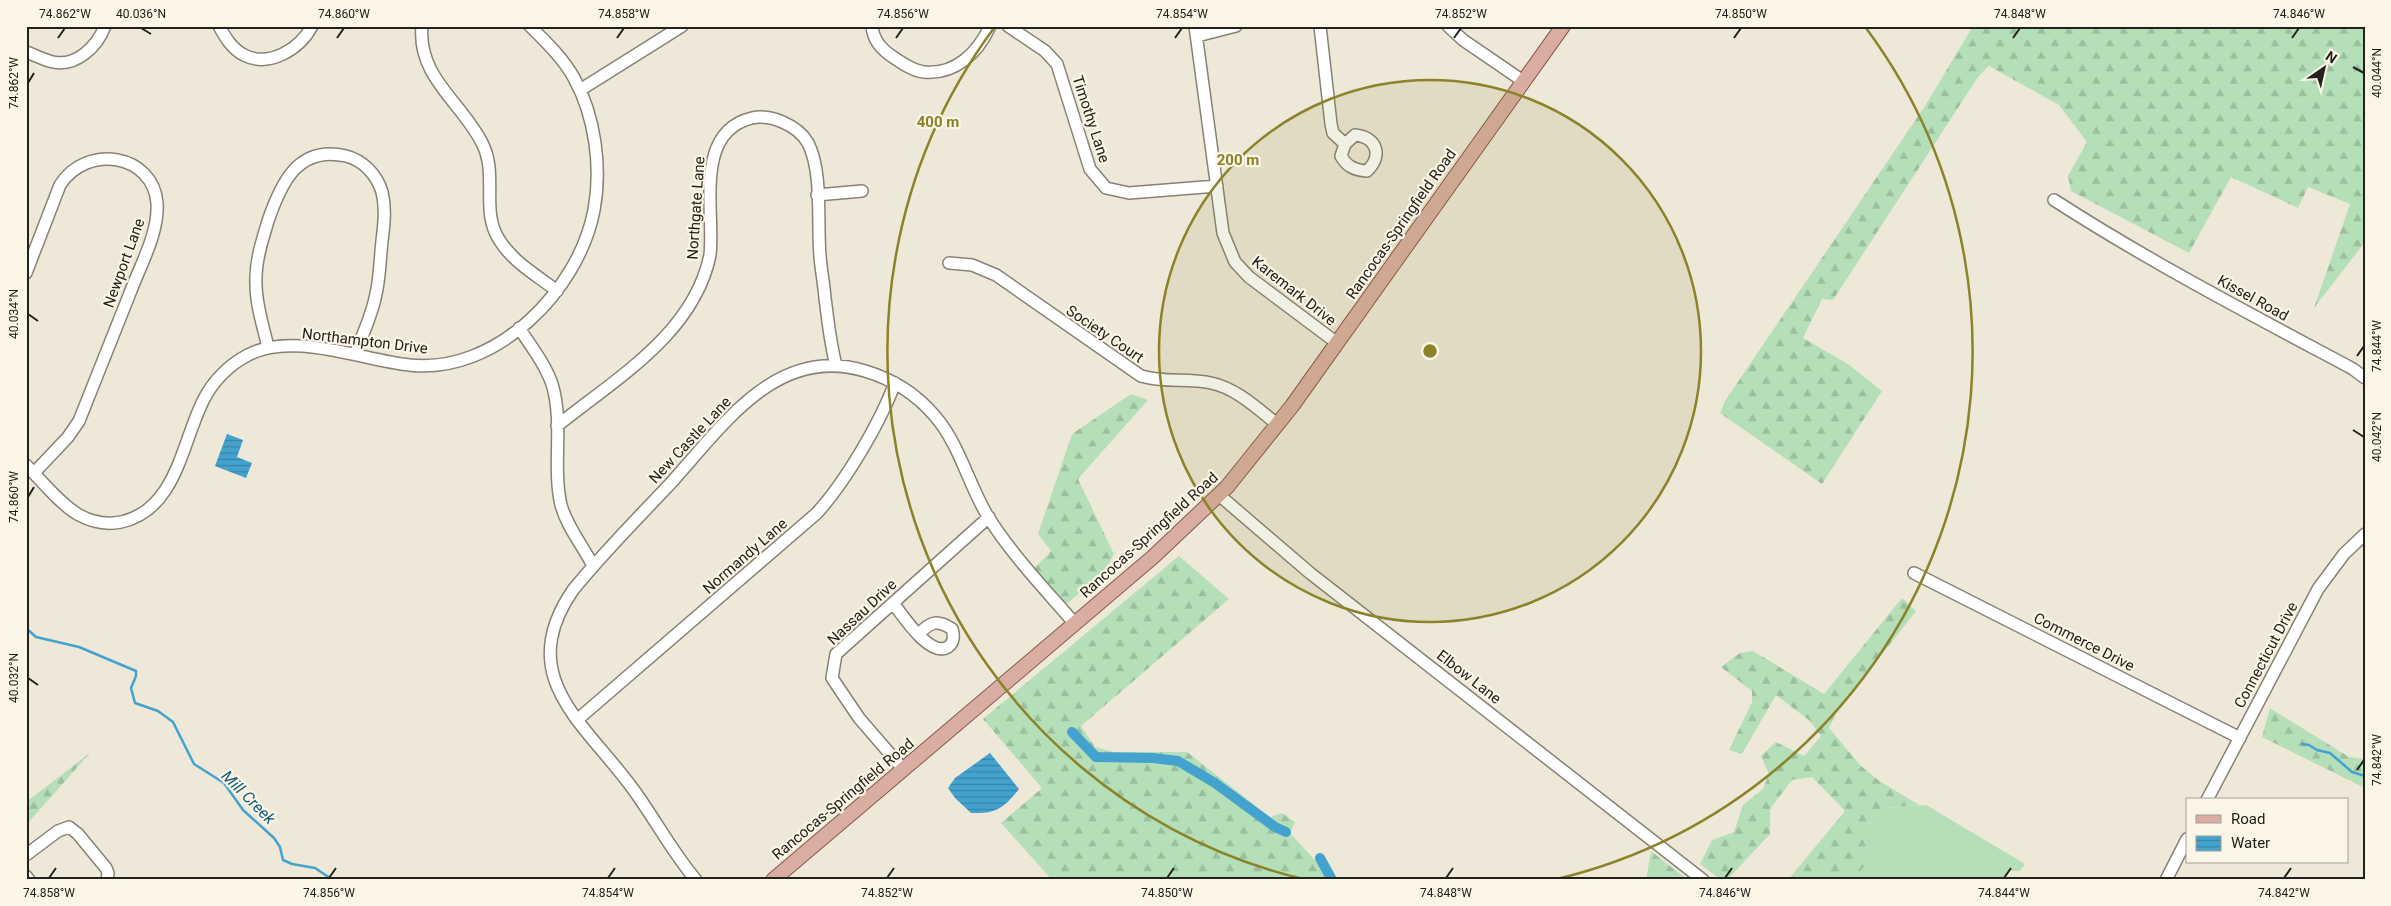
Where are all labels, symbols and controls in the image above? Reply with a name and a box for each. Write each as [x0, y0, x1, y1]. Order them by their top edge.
text: 74.862°W [39, 7, 91, 21]
text: 40.036°N [116, 7, 166, 21]
text: 74.860°W [318, 7, 370, 21]
text: 74.858°W [598, 7, 650, 21]
text: 74.856°W [877, 7, 929, 21]
text: 74.854°W [1156, 7, 1208, 21]
text: 74.852°W [1435, 7, 1487, 21]
text: 74.850°W [1715, 7, 1767, 21]
text: 74.848°W [1994, 7, 2046, 21]
text: 74.846°W [2273, 7, 2325, 21]
north arrow [2298, 42, 2348, 92]
text: N [2323, 48, 2340, 67]
text: 40.044°N [2370, 48, 2384, 98]
text: 74.862°W [7, 57, 21, 109]
street label: Timothy Lane [1068, 73, 1114, 165]
text: 400 m [917, 113, 959, 131]
street label: Rancocas-Springfield Road [1342, 145, 1460, 303]
text: 200 m [1217, 151, 1259, 169]
street label: Northgate Lane [683, 156, 709, 260]
street label: Newport Lane [100, 216, 148, 310]
street label: Karemark Drive [1248, 253, 1340, 329]
street label: Kissel Road [2214, 271, 2292, 325]
text: 40.034°N [7, 289, 21, 339]
street label: Society Court [1063, 301, 1147, 367]
text: 74.844°W [2370, 320, 2384, 372]
street label: Northampton Drive [301, 324, 429, 358]
centre of rings [1421, 342, 1439, 360]
street label: New Castle Lane [645, 393, 735, 487]
text: 40.042°N [2370, 412, 2384, 462]
street label: Rancocas-Springfield Road [1076, 468, 1222, 602]
text: 74.860°W [7, 471, 21, 523]
street label: Normandy Lane [699, 515, 791, 597]
street label: Nassau Drive [824, 575, 900, 649]
street label: Connecticut Drive [2230, 599, 2302, 711]
street label: Commerce Drive [2031, 609, 2137, 675]
street label: Elbow Lane [1433, 646, 1505, 708]
text: 40.032°N [7, 653, 21, 703]
street label: Rancocas-Springfield Road [769, 734, 917, 864]
text: 74.842°W [2370, 734, 2384, 786]
water label: Mill Creek [218, 766, 280, 829]
legend [2186, 798, 2348, 864]
text: Road [2231, 810, 2265, 828]
text: Water [2231, 834, 2270, 852]
text: 74.858°W [23, 886, 75, 900]
text: 74.856°W [303, 886, 355, 900]
text: 74.854°W [582, 886, 634, 900]
text: 74.852°W [861, 886, 913, 900]
text: 74.850°W [1141, 886, 1193, 900]
text: 74.848°W [1420, 886, 1472, 900]
text: 74.846°W [1699, 886, 1751, 900]
text: 74.844°W [1978, 886, 2030, 900]
text: 74.842°W [2258, 886, 2310, 900]

